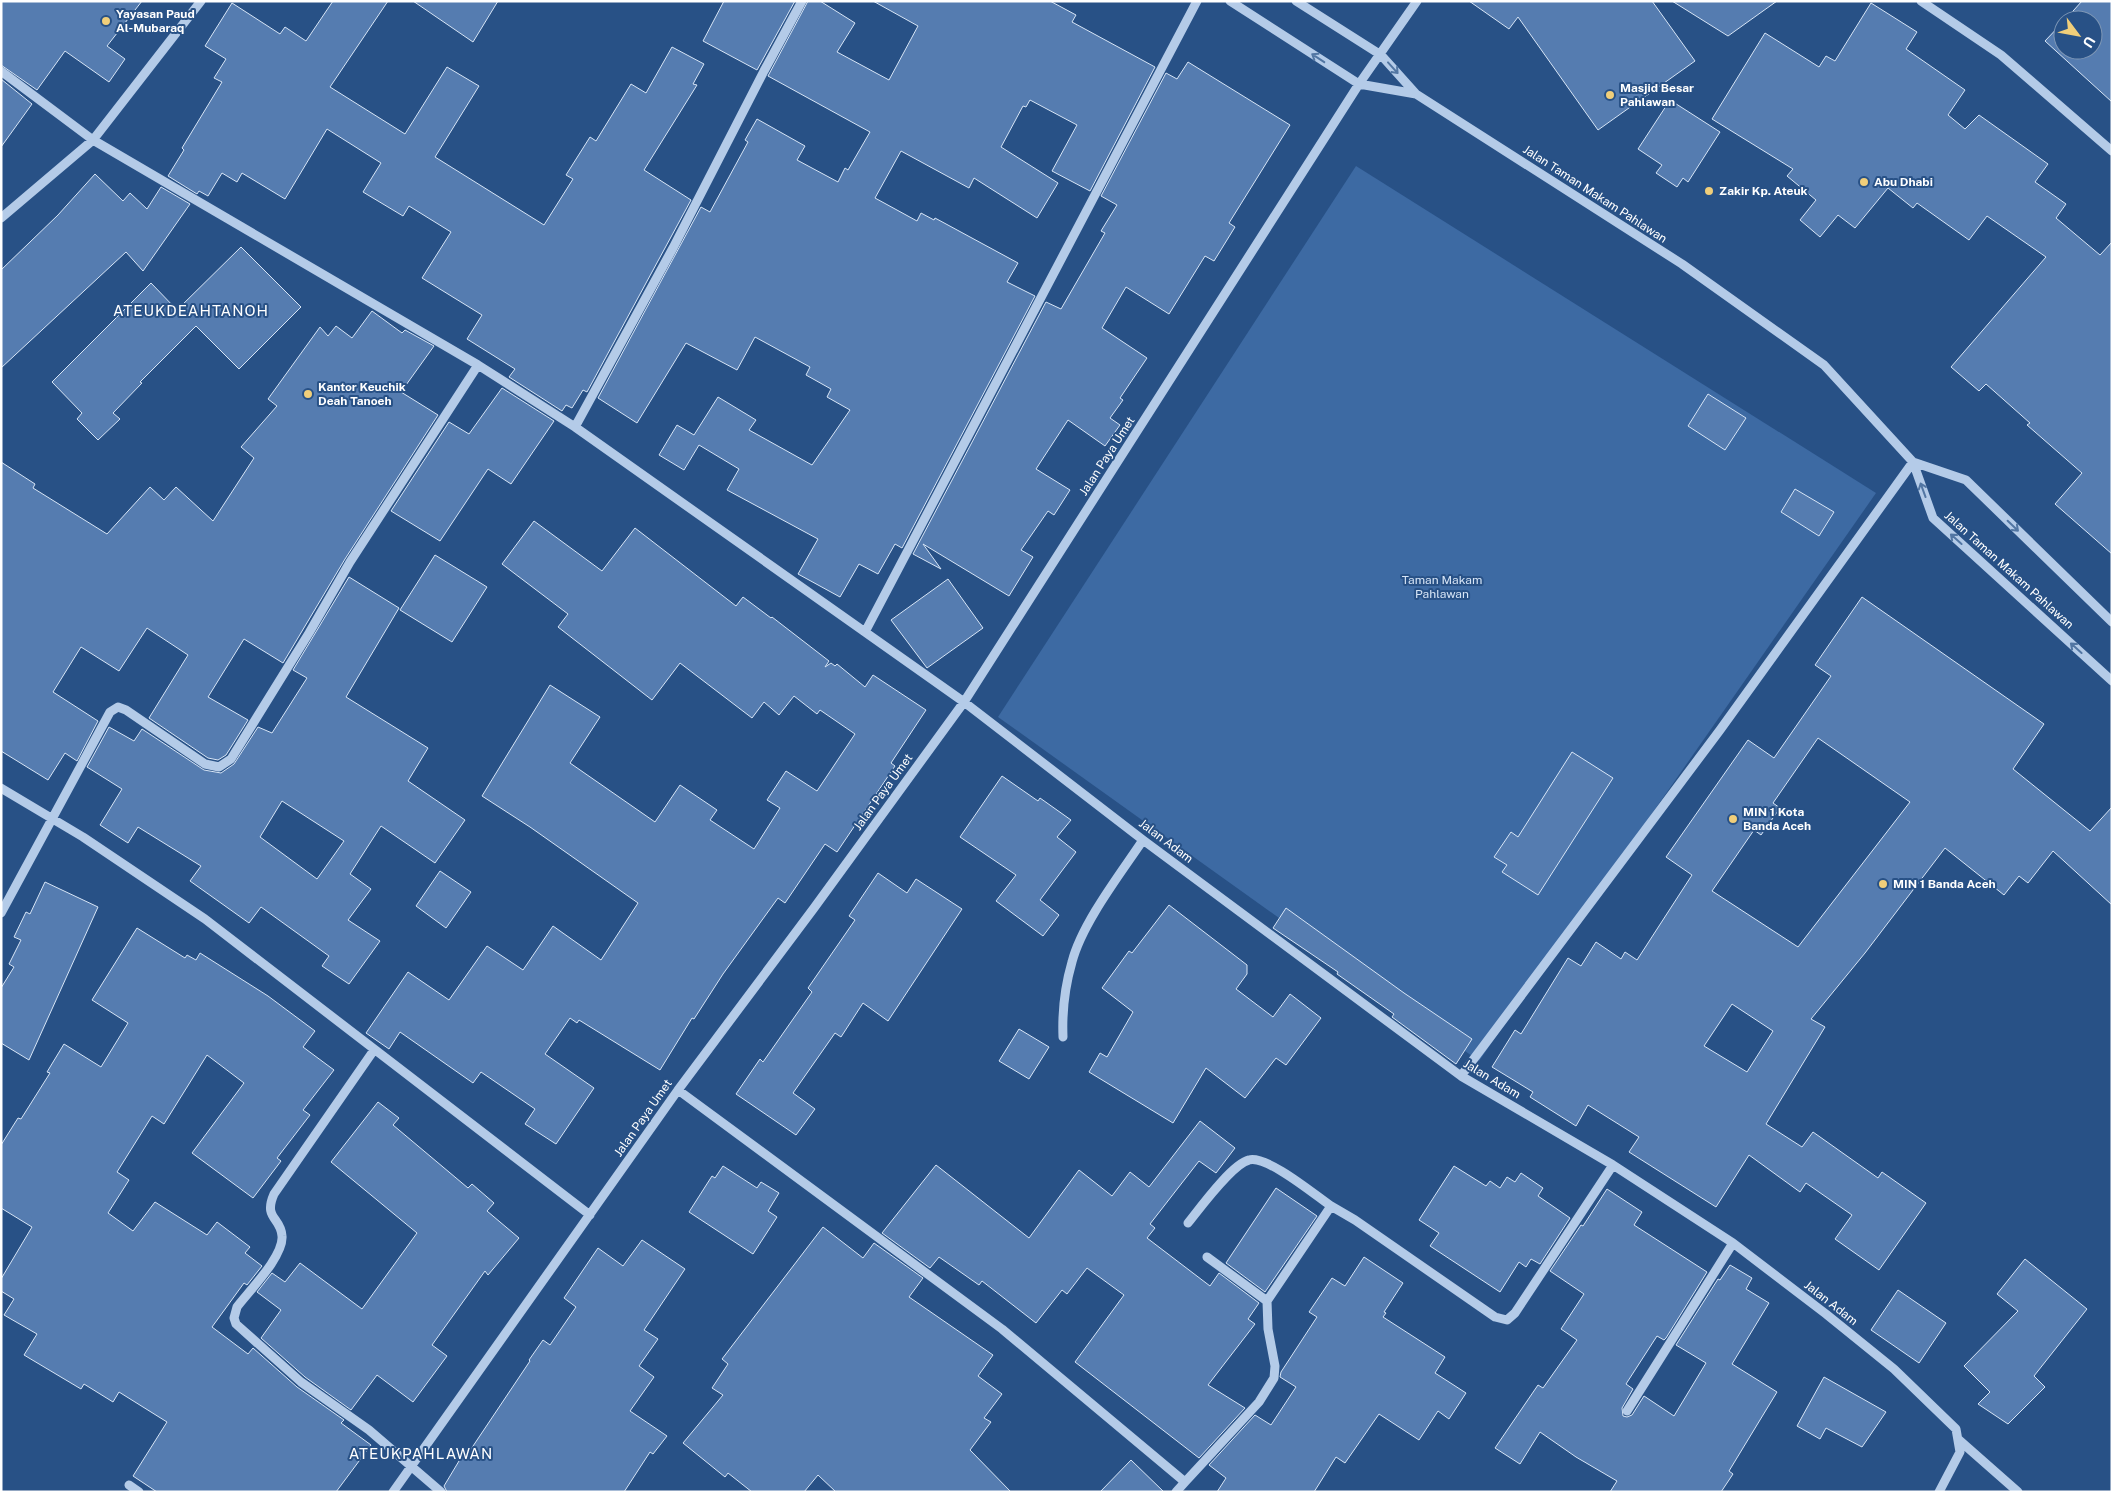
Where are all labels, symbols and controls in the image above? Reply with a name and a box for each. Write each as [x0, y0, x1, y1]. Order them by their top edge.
place label: Yayasan Paud Al-Mubaraq [116, 7, 195, 35]
north arrow [2053, 10, 2103, 60]
marker: Yayasan Paud Al-Mubaraq [100, 15, 112, 27]
text: U [2080, 33, 2098, 50]
one-way arrow [1311, 53, 1325, 63]
one-way arrow [1387, 62, 1399, 75]
place label: Masjid Besar Pahlawan [1620, 81, 1694, 109]
marker: Masjid Besar Pahlawan [1604, 89, 1616, 101]
street label: Jalan Taman Makam Pahlawan [1520, 142, 1670, 246]
place label: Abu Dhabi [1874, 175, 1933, 189]
marker: Abu Dhabi [1858, 176, 1870, 188]
place label: Zakir Kp. Ateuk [1719, 184, 1808, 198]
marker: Zakir Kp. Ateuk [1703, 185, 1715, 197]
district label: ATEUKDEAHTANOH [113, 302, 269, 319]
place label: Kantor Keuchik Deah Tanoeh [318, 380, 406, 408]
marker: Kantor Keuchik Deah Tanoeh [302, 388, 314, 400]
street label: Jalan Paya Umet [1076, 414, 1138, 498]
one-way arrow [1918, 483, 1927, 498]
street label: Jalan Taman Makam Pahlawan [1942, 508, 2076, 632]
one-way arrow [2007, 520, 2019, 532]
one-way arrow [1949, 533, 1962, 545]
park label: Taman Makam Pahlawan [1402, 573, 1482, 601]
one-way arrow [2069, 643, 2082, 654]
street label: Jalan Paya Umet [851, 751, 916, 833]
place label: MIN 1 Kota Banda Aceh [1743, 805, 1811, 833]
marker: MIN 1 Kota Banda Aceh [1727, 813, 1739, 825]
street label: Jalan Adam [1136, 816, 1196, 866]
place label: MIN 1 Banda Aceh [1893, 877, 1996, 891]
marker: MIN 1 Banda Aceh [1877, 878, 1889, 890]
street label: Jalan Adam [1461, 1057, 1523, 1101]
street label: Jalan Paya Umet [611, 1076, 675, 1159]
street label: Jalan Adam [1802, 1278, 1860, 1328]
district label: ATEUKPAHLAWAN [349, 1445, 493, 1462]

